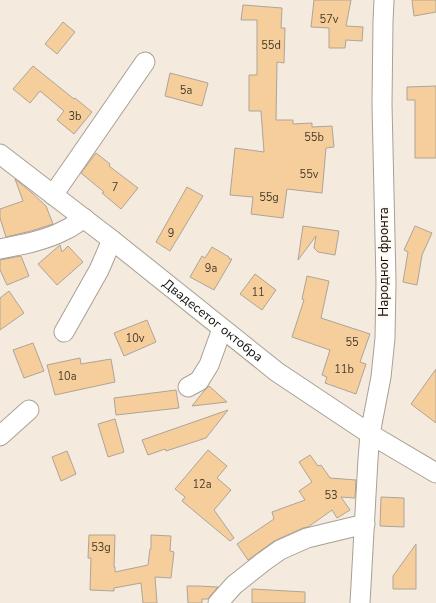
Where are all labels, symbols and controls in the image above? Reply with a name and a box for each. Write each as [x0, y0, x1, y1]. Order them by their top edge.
house number: 57v [320, 12, 339, 27]
house number: 55d [261, 38, 281, 53]
house number: 5a [180, 83, 192, 98]
house number: 3b [68, 109, 82, 124]
house number: 55b [304, 130, 324, 145]
house number: 55v [300, 167, 319, 182]
house number: 7 [112, 180, 118, 195]
house number: 55g [259, 190, 279, 205]
street label: Народног фронта [375, 207, 393, 317]
house number: 9 [168, 226, 174, 241]
house number: 9a [205, 261, 217, 276]
street label: Двадесетог октобра [159, 275, 267, 366]
house number: 11 [251, 285, 265, 300]
house number: 10v [126, 331, 145, 346]
house number: 55 [345, 335, 359, 350]
house number: 11b [334, 362, 354, 377]
house number: 10a [57, 369, 77, 384]
house number: 12a [192, 477, 212, 492]
house number: 53 [324, 488, 338, 503]
house number: 53g [91, 540, 111, 555]

